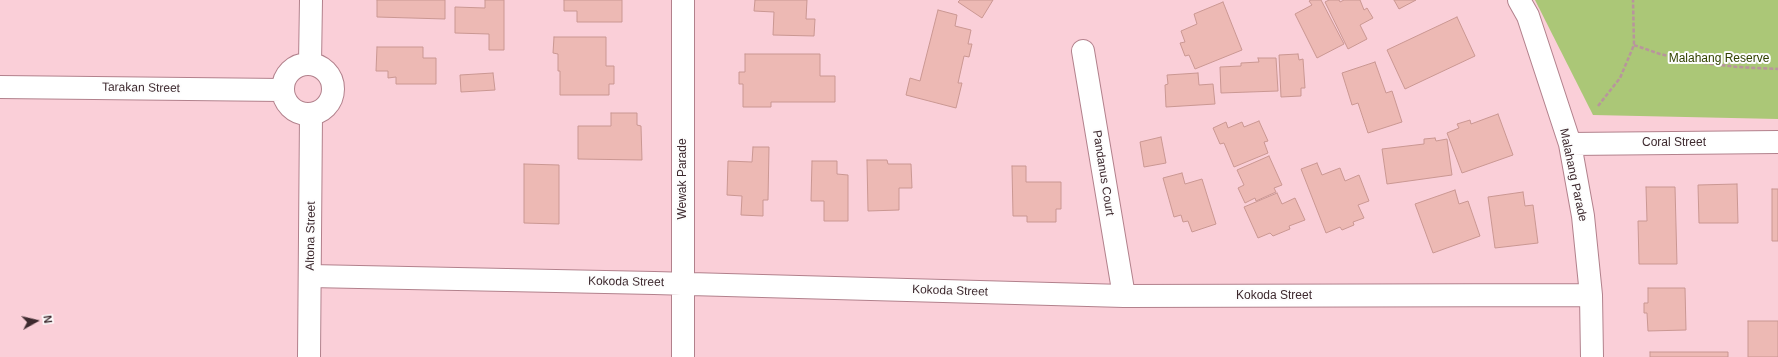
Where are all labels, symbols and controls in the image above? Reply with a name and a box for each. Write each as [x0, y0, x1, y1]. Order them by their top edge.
park label: Malahang Reserve [1669, 52, 1769, 66]
street label: Tarakan Street [102, 80, 180, 96]
street label: Malahang Parade [1556, 127, 1590, 223]
street label: Pandanus Court [1089, 129, 1117, 217]
street label: Coral Street [1642, 136, 1706, 150]
street label: Wewak Parade [676, 138, 690, 220]
street label: Altona Street [303, 201, 319, 271]
street label: Kokoda Street [588, 274, 664, 290]
street label: Kokoda Street [912, 282, 988, 300]
street label: Kokoda Street [1236, 289, 1312, 303]
north arrow [16, 301, 56, 341]
text: N [41, 315, 54, 324]

